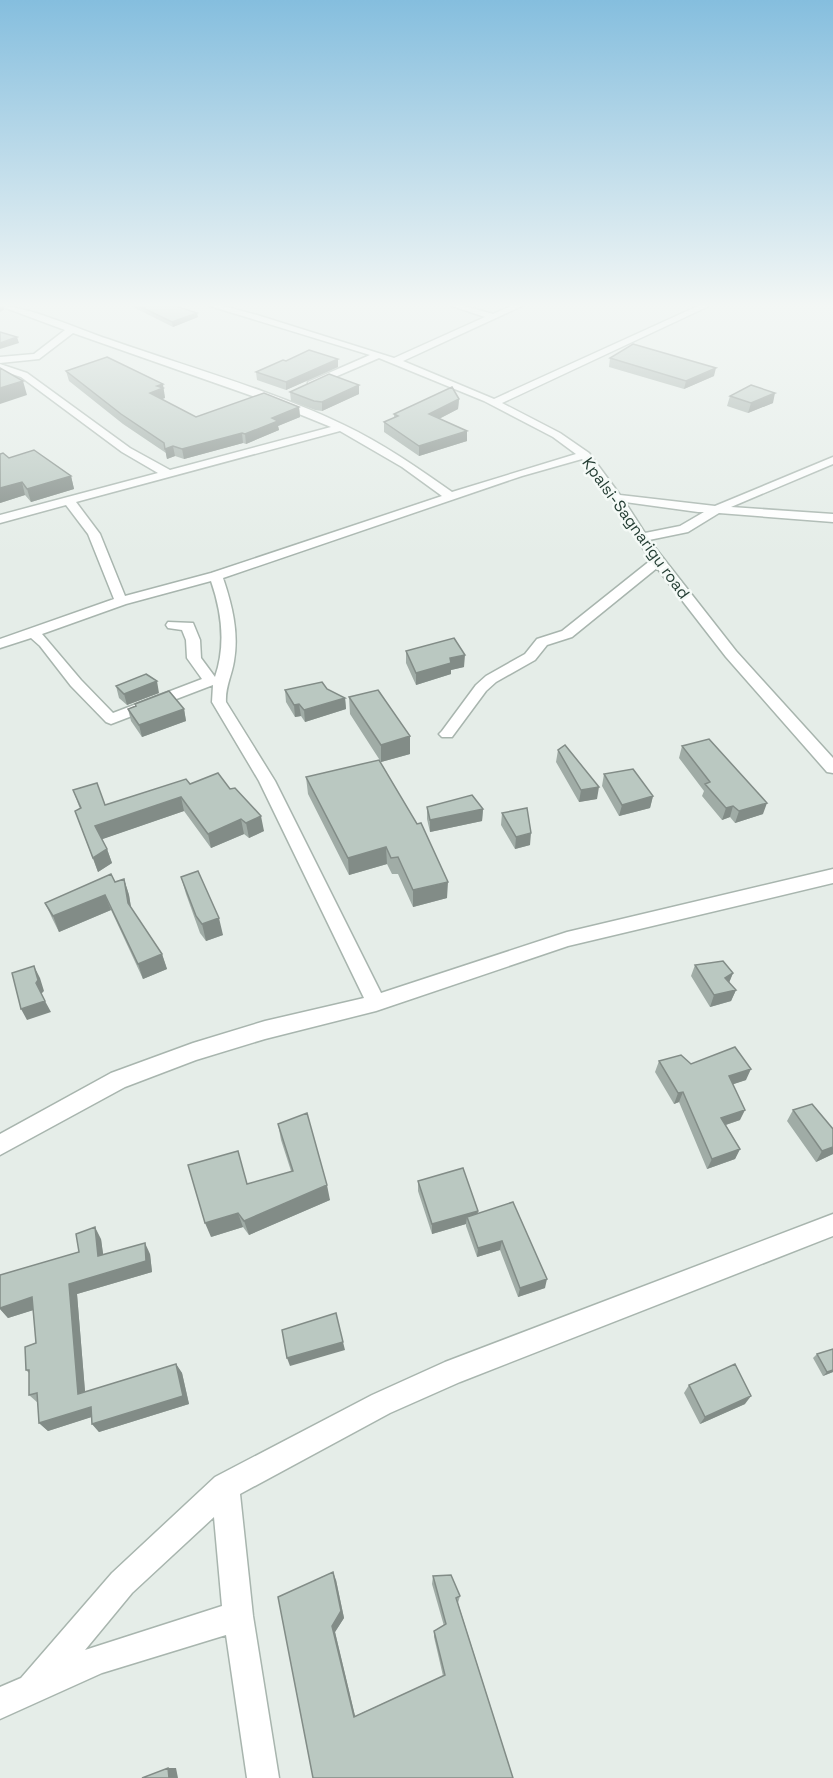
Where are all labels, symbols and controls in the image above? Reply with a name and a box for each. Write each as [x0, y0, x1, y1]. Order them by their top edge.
street label: Kpalsi-Sagnarigu road [578, 453, 694, 603]

